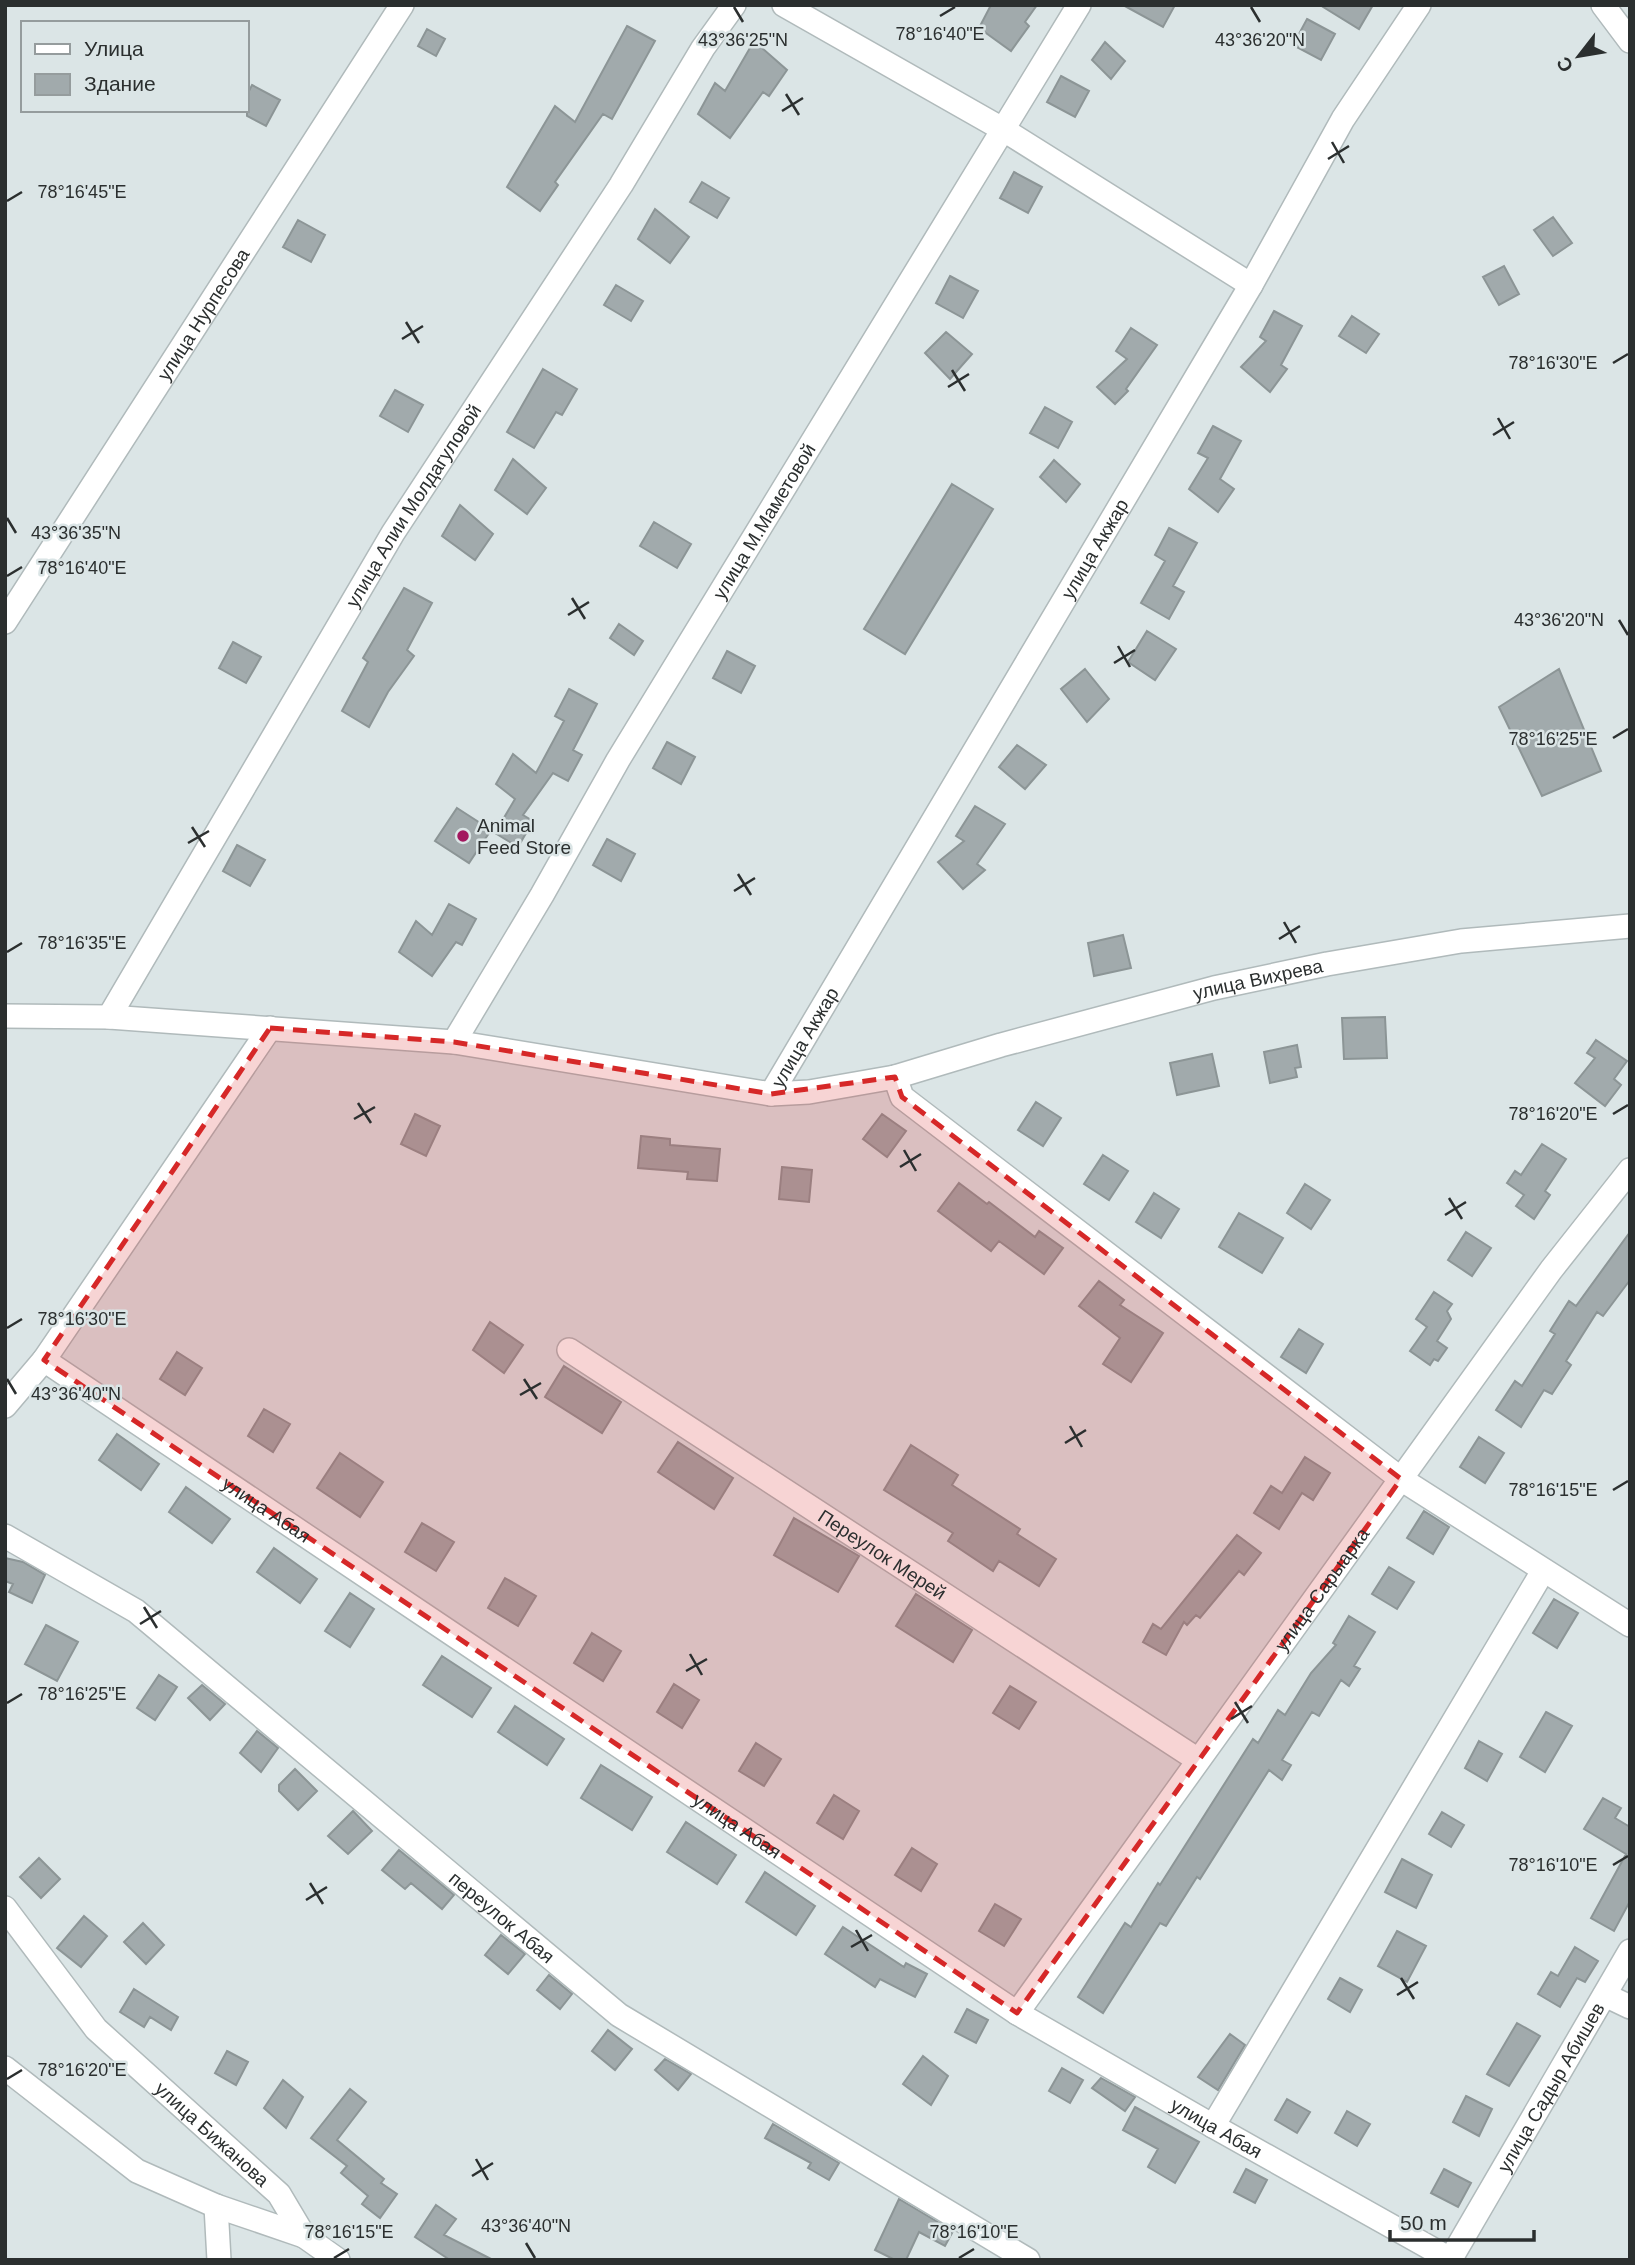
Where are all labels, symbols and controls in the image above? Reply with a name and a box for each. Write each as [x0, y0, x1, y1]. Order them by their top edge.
legend [21, 21, 248, 112]
north arrow [1544, 21, 1614, 91]
text: 78°16'40"E [895, 24, 985, 44]
text: 43°36'25"N [698, 30, 788, 50]
text: 43°36'20"N [1215, 30, 1305, 50]
text: Улица [84, 37, 144, 60]
text: С [1552, 53, 1577, 76]
text: Здание [84, 72, 156, 95]
text: 78°16'45"E [37, 182, 127, 202]
street label: улица Нурпесова [153, 244, 254, 384]
text: 78°16'30"E [1508, 353, 1598, 373]
street label: улица Алии Молдагуловой [342, 401, 485, 611]
street label: улица М.Маметовой [709, 440, 820, 603]
street label: улица Акжар [1057, 495, 1133, 603]
text: 43°36'35"N [31, 523, 121, 543]
text: 78°16'40"E [37, 558, 127, 578]
text: 43°36'20"N [1514, 610, 1604, 630]
text: 78°16'25"E [1508, 729, 1598, 749]
place label: Animal Feed Store [477, 815, 571, 858]
marker: Animal Feed Store [455, 828, 471, 844]
text: 78°16'35"E [37, 933, 127, 953]
street label: улица Вихрева [1191, 955, 1325, 1004]
street label: улица Акжар [767, 984, 843, 1091]
text: 78°16'20"E [1508, 1104, 1598, 1124]
text: 78°16'30"E [37, 1309, 127, 1329]
text: 43°36'40"N [31, 1384, 121, 1404]
street label: улица Абая [218, 1473, 314, 1547]
text: 78°16'15"E [1508, 1480, 1598, 1500]
street label: Переулок Мерей [814, 1505, 950, 1604]
street label: улица Сарыарка [1271, 1523, 1374, 1655]
text: 78°16'25"E [37, 1684, 127, 1704]
street label: улица Абая [689, 1789, 785, 1863]
text: 78°16'10"E [1508, 1855, 1598, 1875]
street label: переулок Абая [445, 1868, 558, 1967]
street label: улица Садыр Абишев [1494, 1999, 1609, 2176]
text: 78°16'20"E [37, 2060, 127, 2080]
street label: улица Бижанова [151, 2078, 273, 2191]
street label: улица Абая [1167, 2094, 1266, 2162]
scale bar [1390, 2198, 1534, 2242]
text: 50 m [1400, 2211, 1447, 2234]
text: 43°36'40"N [481, 2216, 571, 2236]
text: 78°16'15"E [304, 2222, 394, 2242]
text: 78°16'10"E [929, 2222, 1019, 2242]

